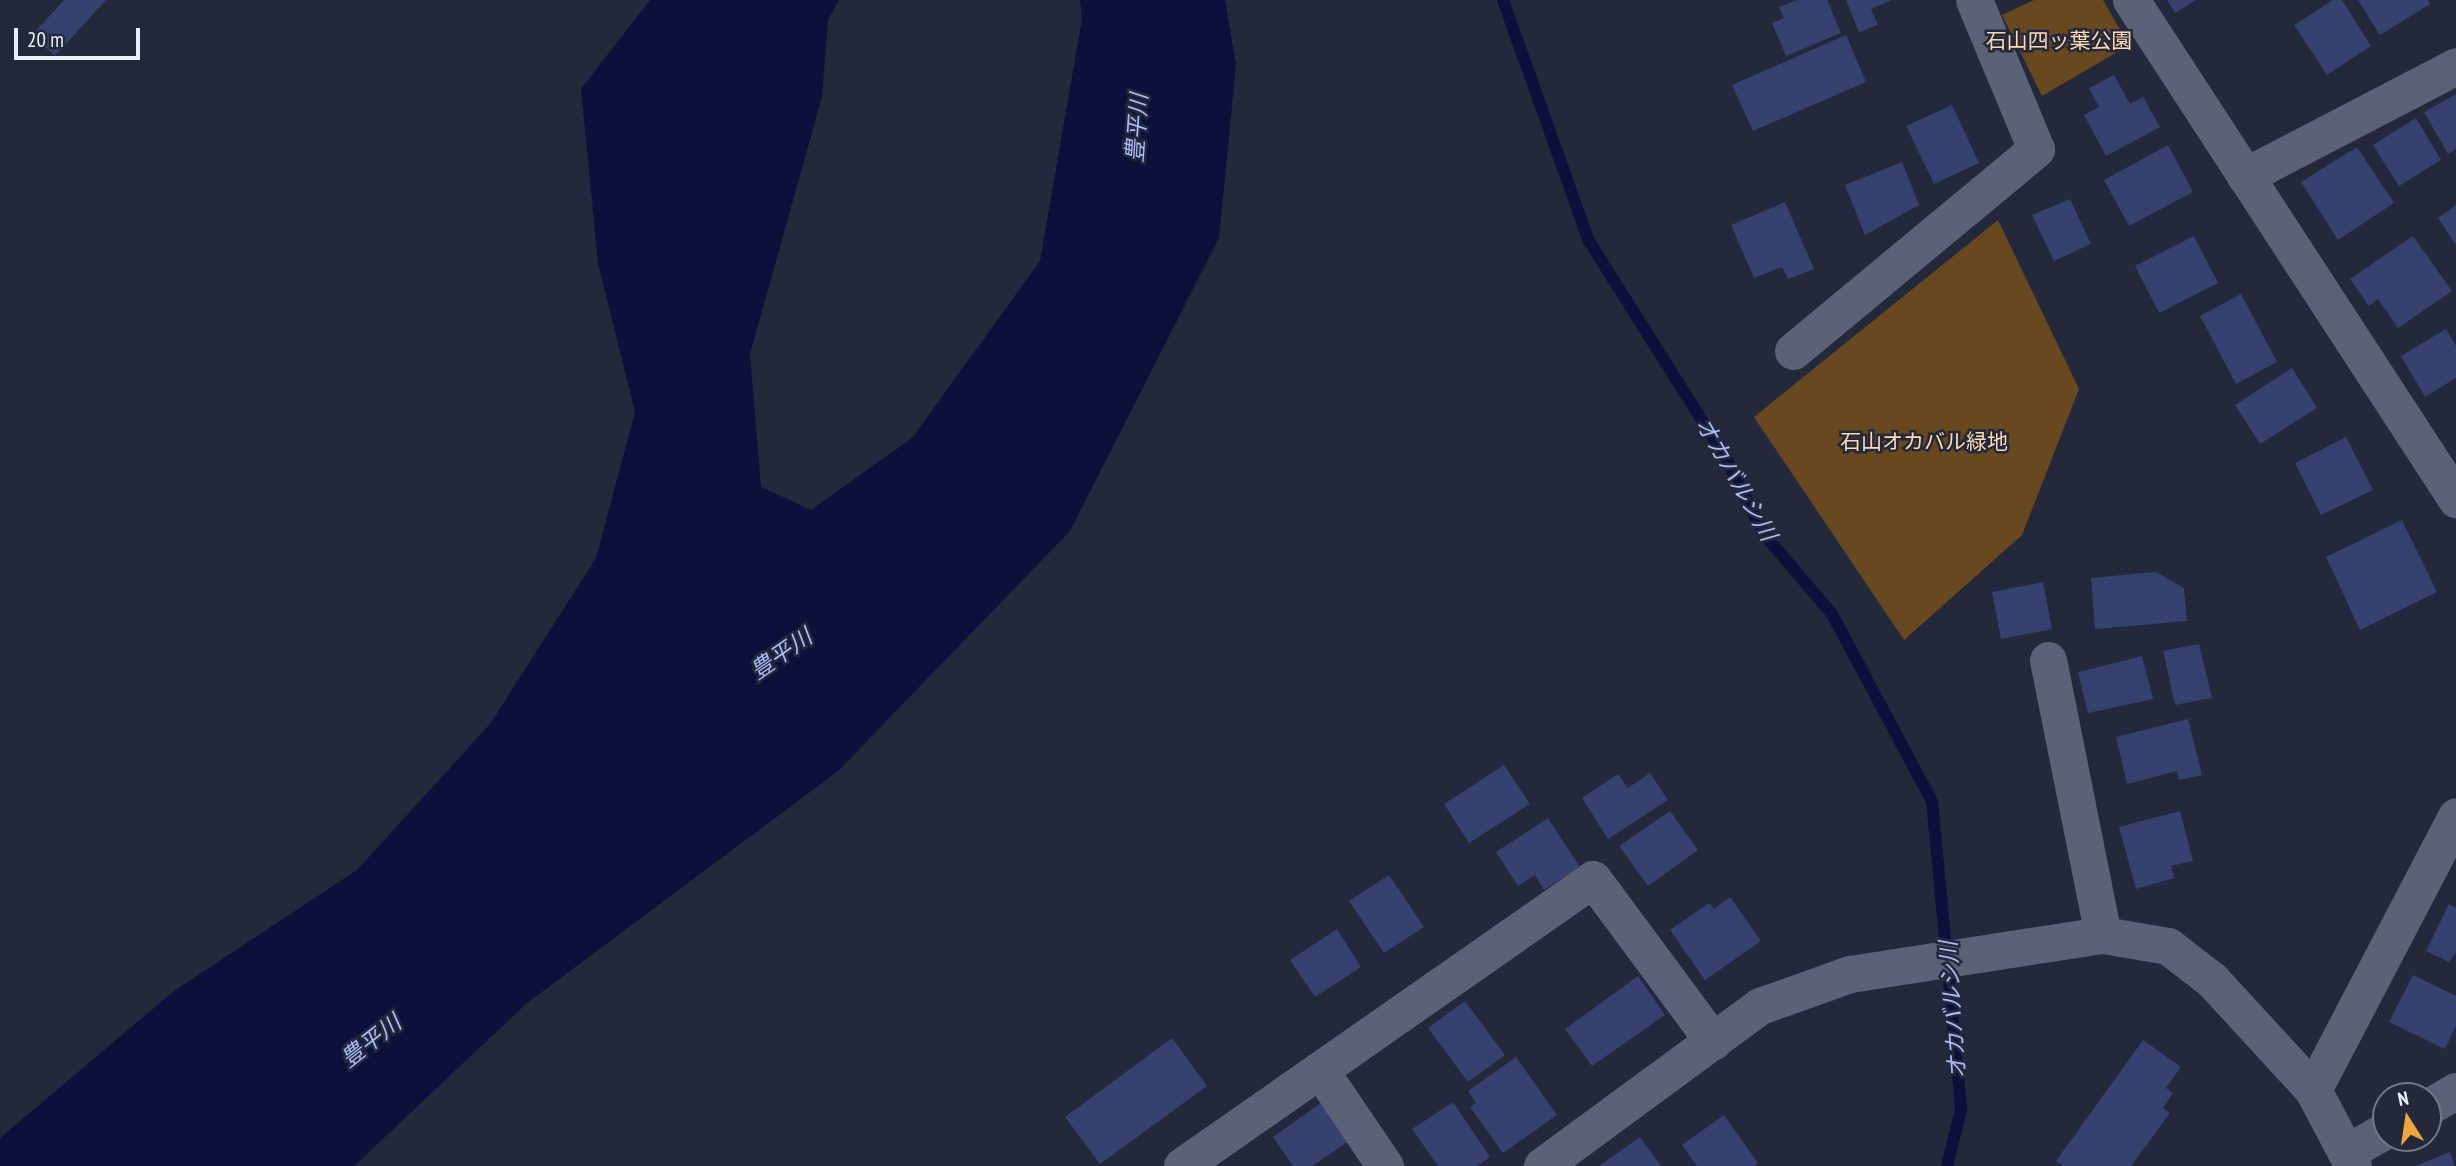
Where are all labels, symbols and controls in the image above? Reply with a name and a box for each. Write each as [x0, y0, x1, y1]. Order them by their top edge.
scale bar [18, 14, 144, 58]
text: 20 m [27, 26, 64, 53]
park label: 石山四ッ葉公園 [1986, 28, 2132, 54]
water label: 豊平川 [1121, 93, 1153, 163]
water label: オカバルシ川 [1690, 412, 1782, 546]
park label: 石山オカバル緑地 [1840, 429, 2008, 455]
water label: 豊平川 [745, 623, 817, 685]
water label: オカバルシ川 [1934, 940, 1972, 1080]
water label: 豊平川 [335, 1009, 407, 1073]
north arrow [2372, 1082, 2442, 1152]
text: N [2396, 1086, 2411, 1111]

